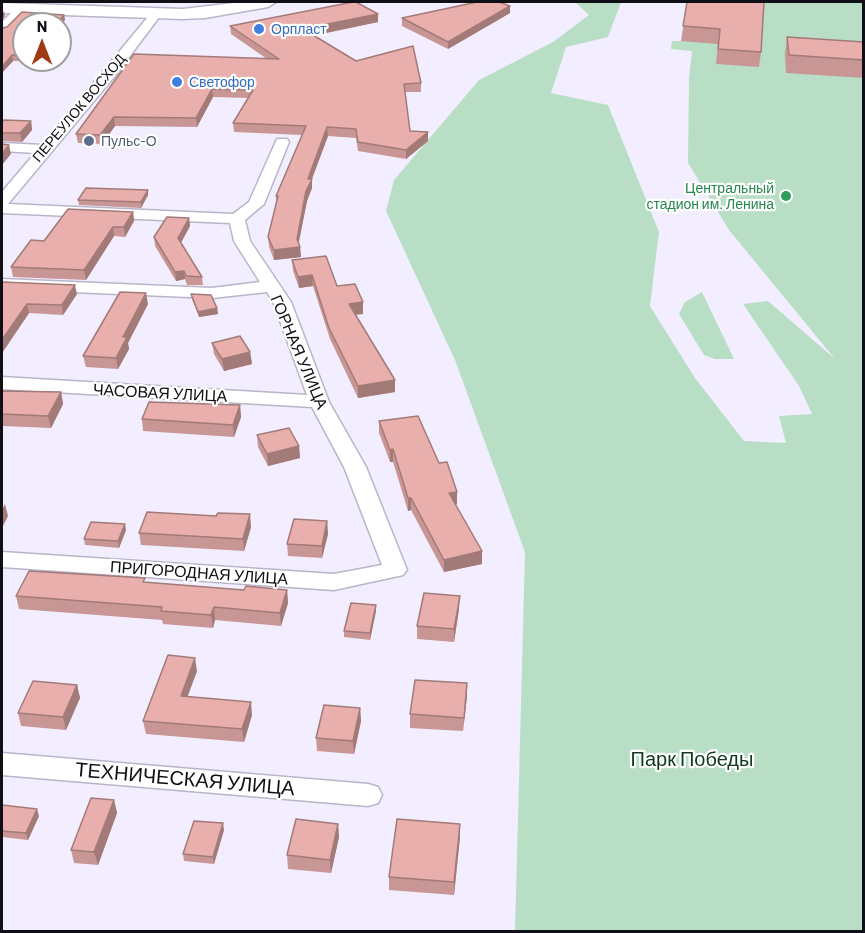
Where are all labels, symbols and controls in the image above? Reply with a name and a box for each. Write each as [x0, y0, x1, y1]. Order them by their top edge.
north arrow [12, 12, 72, 72]
text: N [37, 16, 47, 35]
place label: Орпласт [271, 21, 327, 37]
marker: Орпласт [252, 22, 266, 36]
street label: ПЕРЕУЛОК ВОСХОД [29, 51, 129, 165]
place label: Светофор [189, 74, 255, 90]
marker: Светофор [170, 75, 184, 89]
place label: Пульс-О [101, 133, 157, 149]
marker: Пульс-О [82, 134, 96, 148]
place label: Центральный стадион им. Ленина [646, 180, 774, 212]
marker: Центральный стадион им. Ленина [779, 189, 793, 203]
street label: ГОРНАЯ УЛИЦА [266, 292, 332, 412]
street label: ЧАСОВАЯ УЛИЦА [92, 380, 228, 406]
street label: ПРИГОРОДНАЯ УЛИЦА [109, 557, 289, 589]
park label: Парк Победы [631, 747, 753, 771]
street label: ТЕХНИЧЕСКАЯ УЛИЦА [74, 757, 296, 801]

